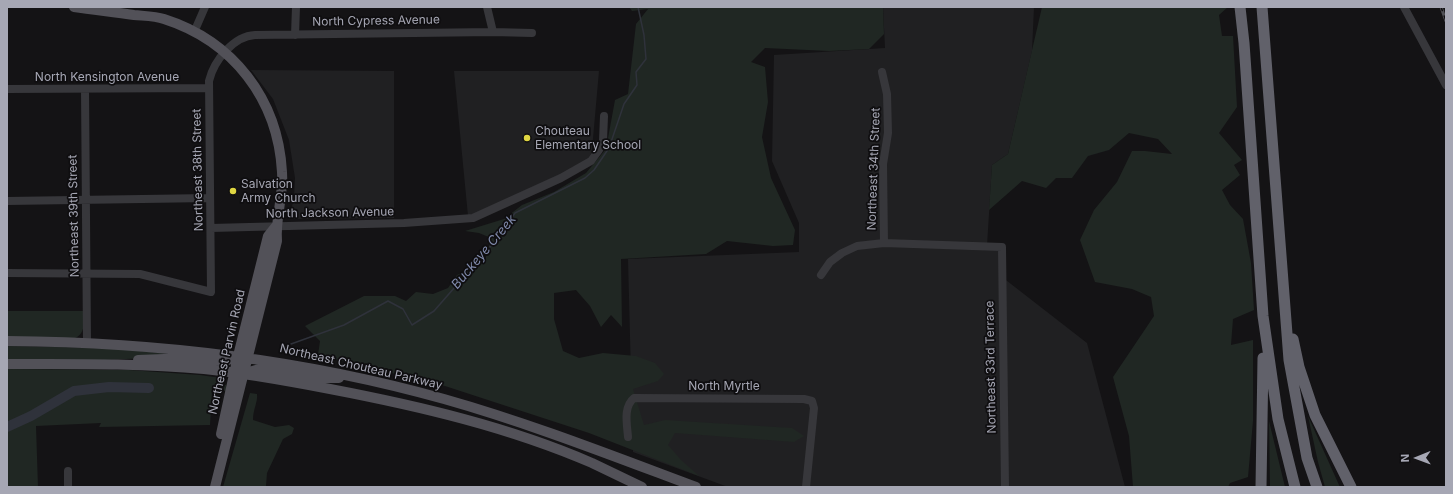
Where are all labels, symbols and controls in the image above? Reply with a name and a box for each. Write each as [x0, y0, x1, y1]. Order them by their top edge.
street label: North Cypress Avenue [312, 13, 440, 29]
street label: North Kensington Avenue [35, 70, 179, 84]
street label: Northeast 34th Street [865, 107, 883, 231]
street label: Northeast 38th Street [190, 109, 206, 231]
place label: Chouteau Elementary School [535, 124, 641, 152]
marker: Chouteau Elementary School [522, 133, 532, 143]
street label: Northeast 39th Street [66, 155, 82, 277]
place label: Salvation Army Church [241, 177, 316, 205]
marker: Salvation Army Church [228, 186, 238, 196]
street label: North Jackson Avenue [266, 205, 394, 221]
water label: Buckeye Creek [448, 212, 520, 292]
street label: Northeast Parvin Road [206, 288, 248, 416]
street label: Northeast 33rd Terrace [983, 300, 999, 434]
street label: Northeast Chouteau Parkway [278, 341, 444, 393]
street label: North Myrtle [688, 379, 760, 393]
north arrow [1397, 438, 1437, 478]
text: N [1398, 454, 1412, 463]

